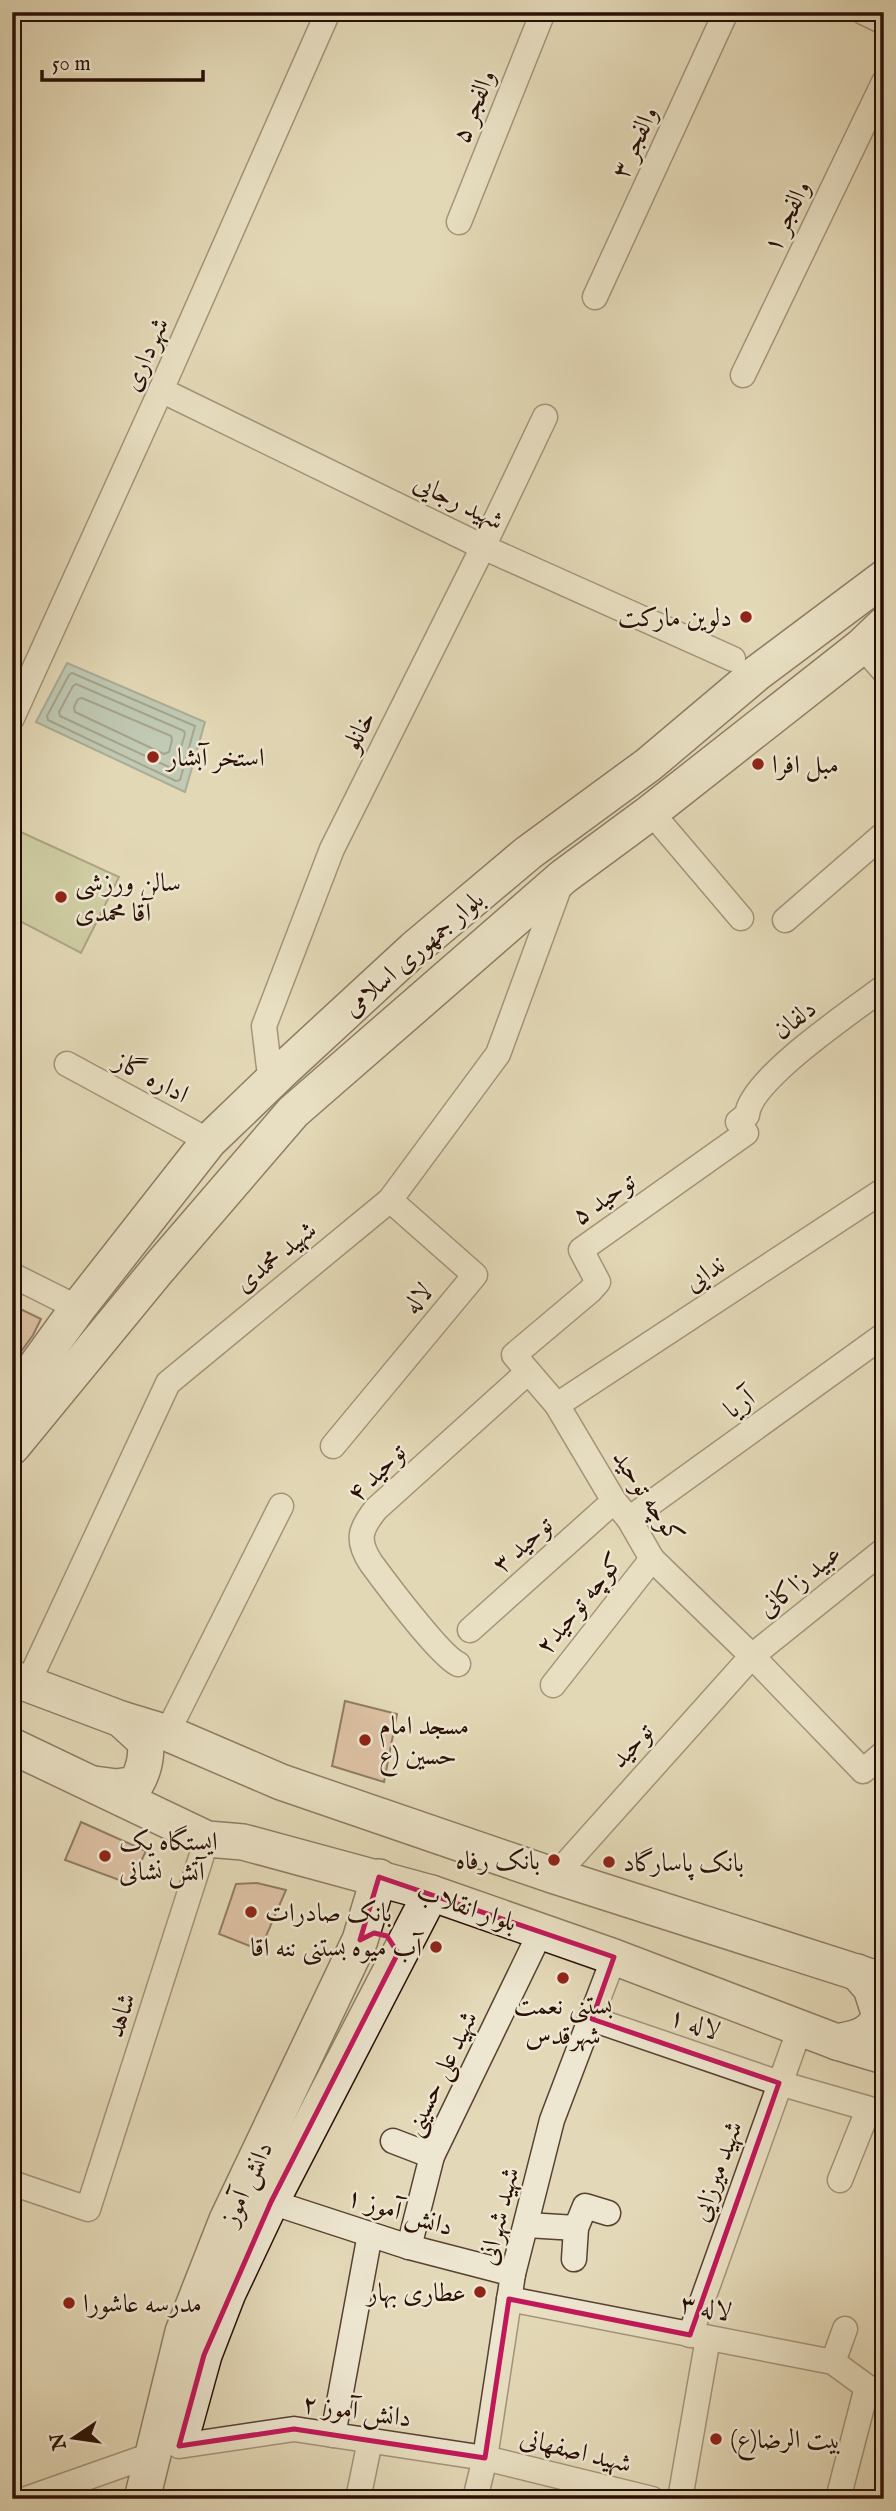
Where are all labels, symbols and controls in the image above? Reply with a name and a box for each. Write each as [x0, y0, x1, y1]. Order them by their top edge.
scale bar [42, 38, 203, 82]
text: 50 m [52, 51, 91, 78]
street label: والفجر ۵ [445, 65, 504, 148]
street label: والفجر ۳ [604, 101, 666, 184]
street label: والفجر ۱ [756, 175, 819, 258]
street label: شهرداری [116, 313, 177, 397]
street label: شهید رجایی [408, 466, 509, 538]
place label: دلوین مارکت [618, 602, 732, 635]
marker: دلوین مارکت [738, 609, 754, 625]
street label: خانلو [334, 706, 383, 760]
place label: استخر آبشار [164, 742, 265, 775]
marker: استخر آبشار [145, 749, 161, 765]
place label: مبل افرا [772, 749, 839, 782]
marker: مبل افرا [750, 756, 766, 772]
place label: سالن ورزشی آقا محمدی [75, 867, 181, 930]
street label: بلوار جمهوری اسلامی [337, 884, 491, 1024]
marker: سالن ورزشی آقا محمدی [53, 889, 69, 905]
street label: دلفان [766, 993, 824, 1048]
street label: اداره گاز [106, 1044, 194, 1111]
street label: توحید ۵ [566, 1165, 643, 1233]
street label: شهید محمدی [228, 1214, 324, 1300]
street label: ندایی [678, 1249, 731, 1299]
street label: لاله [396, 1277, 441, 1321]
street label: آریا [718, 1381, 764, 1426]
street label: توحید ۴ [340, 1436, 414, 1510]
street label: کوچه توحید [604, 1443, 691, 1550]
street label: توحید ۳ [486, 1509, 561, 1581]
street label: عبید زاکانی [751, 1537, 849, 1625]
street label: کوچه توحید۲ [529, 1546, 631, 1662]
place label: مسجد امام حسین (ع [379, 1710, 469, 1777]
street label: توحید [603, 1716, 662, 1775]
marker: مسجد امام حسین (ع [357, 1732, 373, 1748]
place label: ایستگاه یک آتش نشانی [119, 1825, 218, 1889]
place label: بانک رفاه [455, 1845, 540, 1878]
place label: بانک پاسارگاد [623, 1847, 744, 1881]
marker: ایستگاه یک آتش نشانی [97, 1848, 113, 1864]
marker: بانک رفاه [546, 1852, 562, 1868]
marker: بانک پاسارگاد [601, 1854, 617, 1870]
street label: بلوار انقلاب [412, 1875, 521, 1940]
place label: بانک صادرات [265, 1897, 392, 1930]
marker: بانک صادرات [243, 1904, 259, 1920]
place label: آب میوه بستنی ننه اقا [250, 1932, 424, 1966]
marker: آب میوه بستنی ننه اقا [428, 1939, 444, 1955]
marker: بستنی نعمت شهرقدس [555, 1970, 571, 1986]
street label: شاهد [99, 1989, 144, 2042]
place label: بستنی نعمت شهرقدس [514, 1990, 613, 2053]
street label: لاله ۱ [665, 2000, 724, 2048]
street label: شهید علی حسینی [397, 2006, 487, 2142]
street label: شهید میرزایی [684, 2117, 751, 2226]
street label: دانش آموز [212, 2136, 281, 2234]
street label: شهید شهرانی [471, 2164, 528, 2269]
street label: دانش آموز ۱ [342, 2181, 457, 2244]
place label: عطاری بهار [364, 2277, 466, 2310]
marker: عطاری بهار [472, 2284, 488, 2300]
street label: لاله ۳ [677, 2287, 734, 2330]
place label: مدرسه عاشورا [83, 2288, 202, 2321]
marker: مدرسه عاشورا [61, 2295, 77, 2311]
street label: دانش آموز ۲ [300, 2388, 413, 2435]
north arrow [38, 2402, 108, 2472]
street label: شهید اصفهانی [516, 2422, 635, 2481]
place label: بیت الرضا(ع) [730, 2424, 841, 2461]
text: N [46, 2430, 73, 2453]
marker: بیت الرضا(ع) [708, 2431, 724, 2447]

